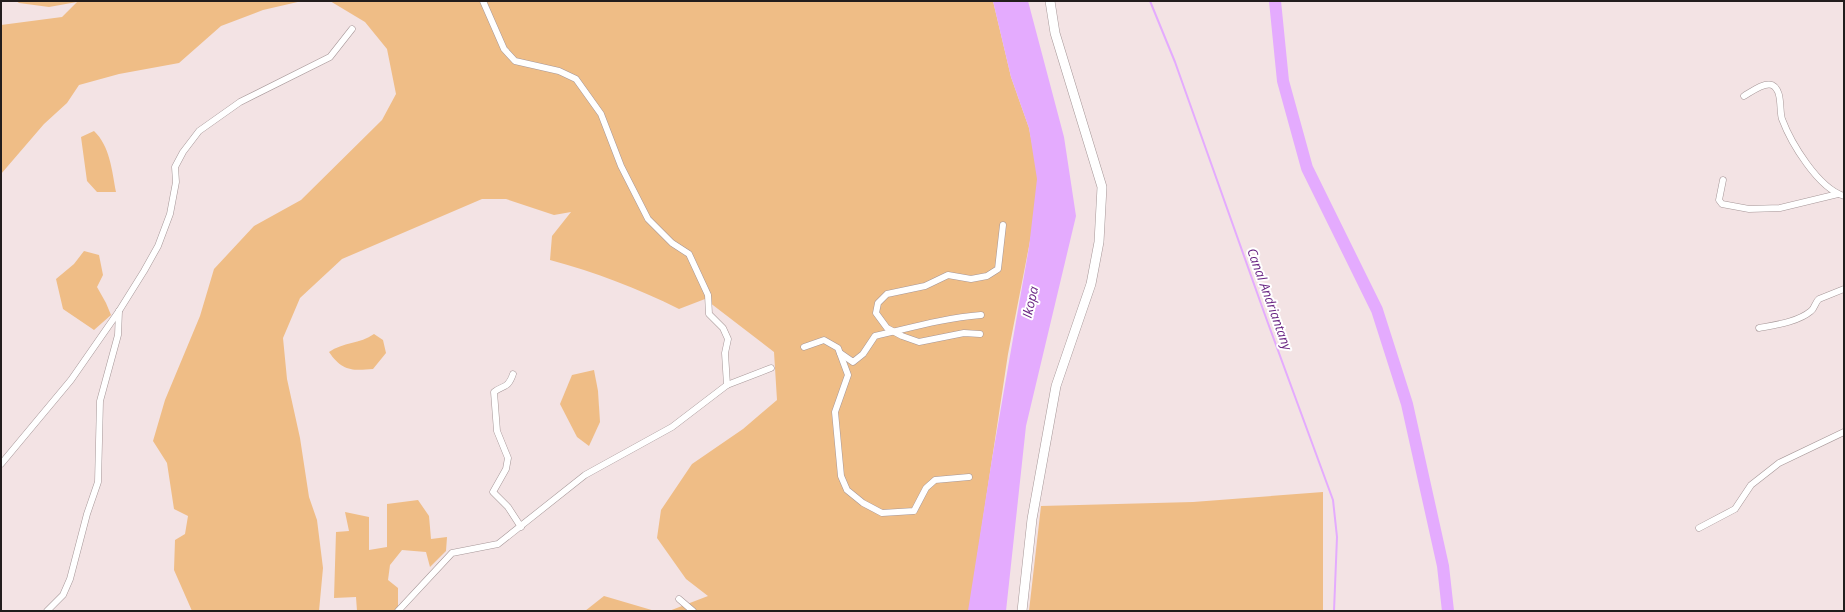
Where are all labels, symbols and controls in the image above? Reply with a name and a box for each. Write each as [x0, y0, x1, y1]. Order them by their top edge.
water label: Canal Andriantany [1243, 246, 1297, 353]
water label: Ikopa [1018, 284, 1043, 320]

